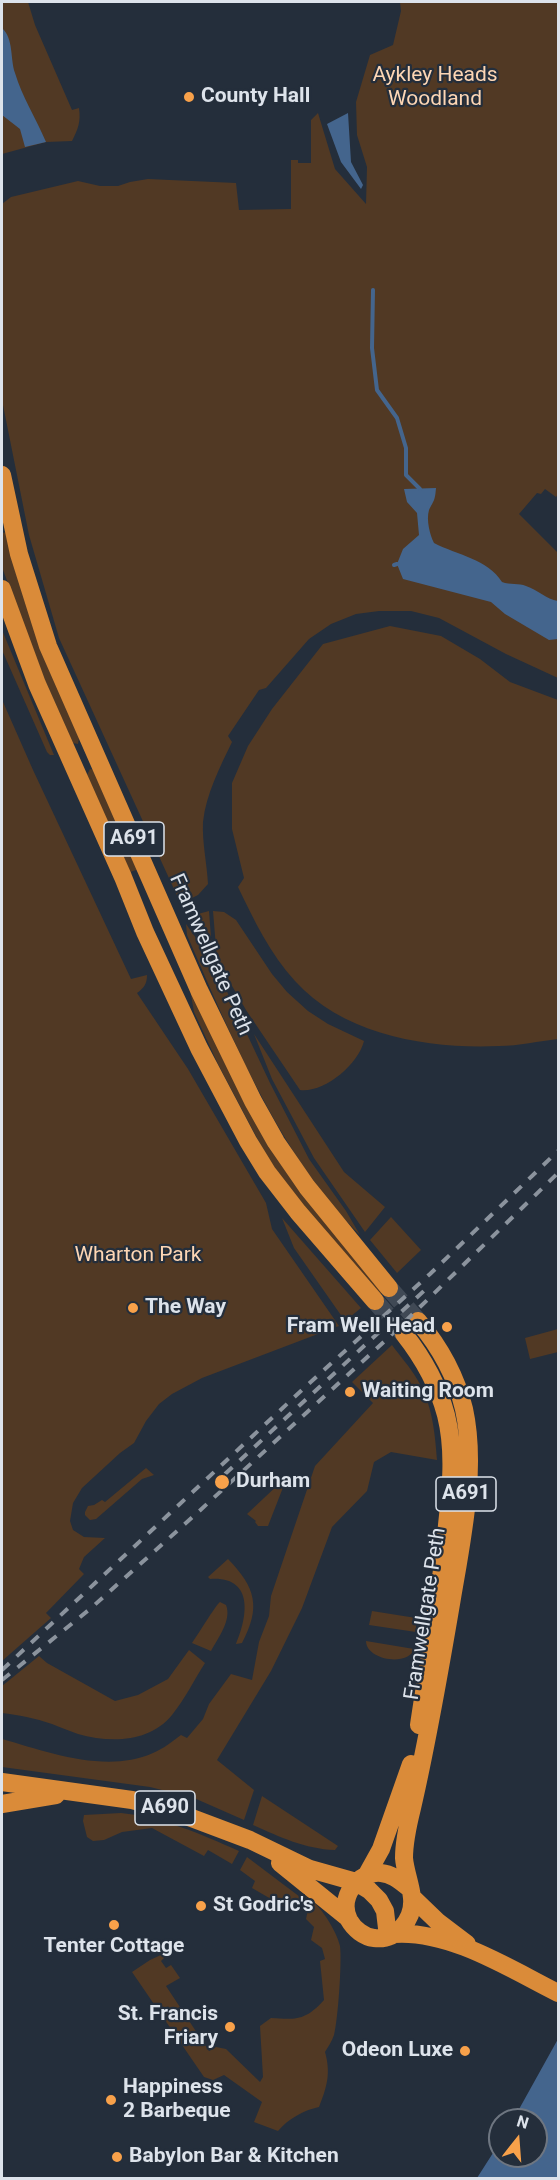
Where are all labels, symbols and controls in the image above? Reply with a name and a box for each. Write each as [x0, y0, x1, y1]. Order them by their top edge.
park label: Aykley Heads Woodland [372, 63, 498, 113]
place label: County Hall [201, 84, 310, 110]
marker: County Hall [182, 90, 196, 104]
road number: A691 [104, 822, 164, 856]
street label: Framwellgate Peth [163, 870, 257, 1040]
park label: Wharton Park [74, 1243, 202, 1269]
place label: The Way [145, 1295, 226, 1321]
marker: The Way [126, 1301, 140, 1315]
place label: Fram Well Head [287, 1314, 435, 1340]
marker: Fram Well Head [440, 1320, 454, 1334]
place label: Waiting Room [362, 1379, 494, 1405]
marker: Waiting Room [343, 1385, 357, 1399]
place label: Durham [236, 1469, 310, 1495]
marker: Durham [213, 1473, 231, 1491]
road number: A691 [436, 1477, 496, 1511]
street label: Framwellgate Peth [400, 1526, 452, 1702]
road number: A690 [135, 1791, 195, 1825]
place label: St Godric's [213, 1893, 314, 1919]
marker: St Godric's [194, 1899, 208, 1913]
marker: Tenter Cottage [107, 1918, 121, 1932]
place label: Tenter Cottage [44, 1934, 184, 1960]
place label: St. Francis Friary [118, 2002, 218, 2052]
marker: St. Francis Friary [223, 2020, 237, 2034]
place label: Odeon Luxe [342, 2038, 453, 2064]
marker: Odeon Luxe [458, 2044, 472, 2058]
place label: Happiness 2 Barbeque [123, 2075, 231, 2125]
marker: Happiness 2 Barbeque [104, 2093, 118, 2107]
north arrow [488, 2108, 548, 2168]
text: N [515, 2111, 531, 2133]
place label: Babylon Bar & Kitchen [129, 2144, 339, 2170]
marker: Babylon Bar & Kitchen [110, 2150, 124, 2164]

